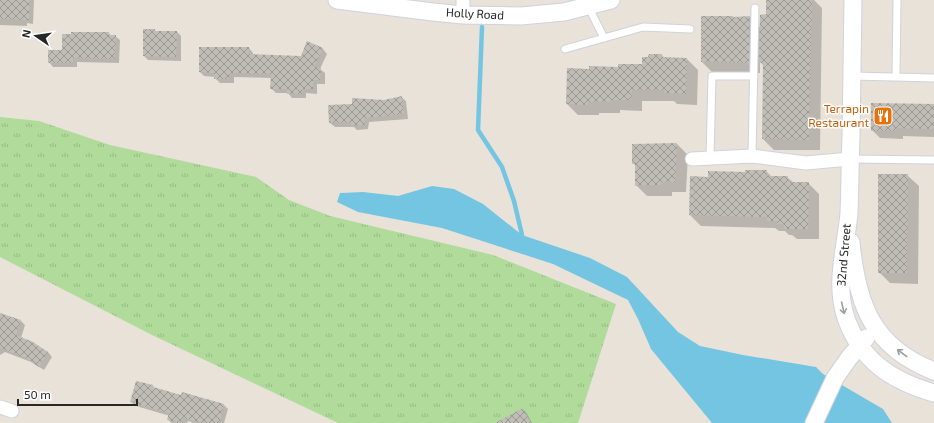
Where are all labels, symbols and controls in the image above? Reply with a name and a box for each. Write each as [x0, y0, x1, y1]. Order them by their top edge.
street label: Holly Road [446, 4, 504, 22]
north arrow [16, 16, 56, 56]
text: N [19, 28, 33, 39]
place label: Terrapin Restaurant [808, 101, 869, 129]
restaurant icon: Terrapin Restaurant [872, 105, 894, 127]
street label: 32nd Street [833, 222, 853, 287]
one-way arrow [840, 301, 848, 314]
one-way arrow [896, 349, 907, 358]
scale bar [18, 381, 137, 407]
text: 50 m [24, 387, 51, 401]

